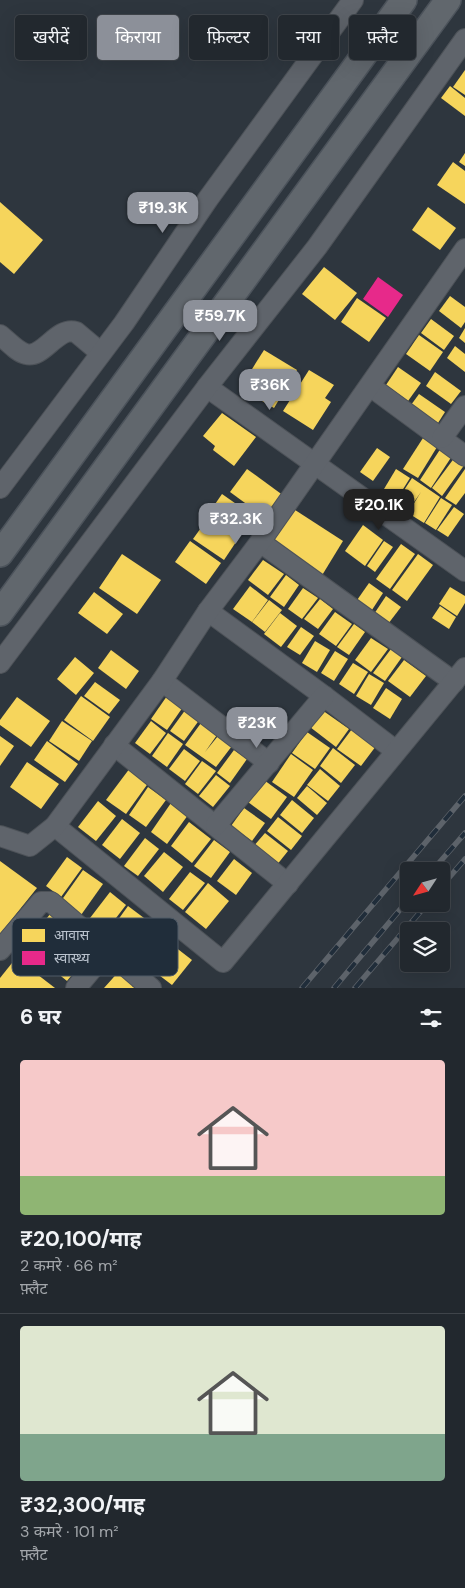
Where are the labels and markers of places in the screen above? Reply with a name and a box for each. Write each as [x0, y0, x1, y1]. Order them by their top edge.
pin: ₹19.3K [122, 192, 204, 234]
pin: ₹59.7K [179, 300, 261, 342]
pin: ₹36K [240, 368, 300, 411]
pin: ₹20.1K [338, 488, 420, 531]
pin: ₹32.3K [195, 502, 277, 545]
pin: ₹23K [227, 706, 287, 749]

